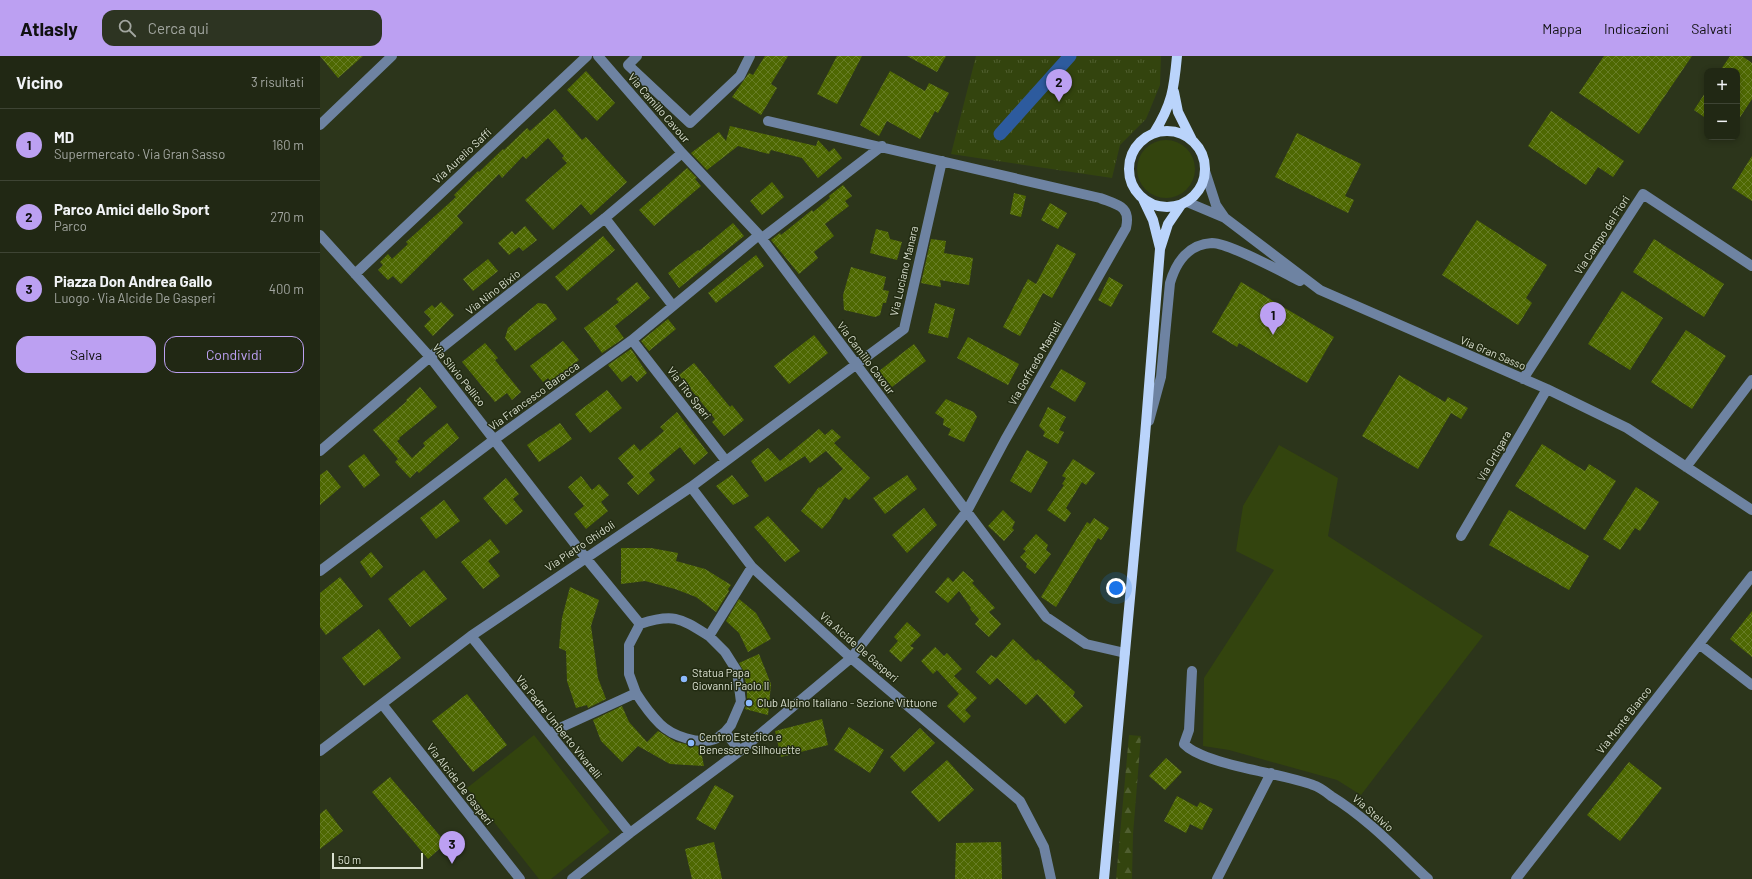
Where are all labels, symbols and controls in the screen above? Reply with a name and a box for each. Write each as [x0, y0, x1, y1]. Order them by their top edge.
search box [102, 10, 382, 46]
text: Atlasly [20, 17, 78, 40]
icon: search [116, 17, 138, 39]
text: Cerca qui [148, 19, 209, 37]
text: Mappa [1542, 20, 1582, 37]
text: Indicazioni [1604, 20, 1669, 37]
text: Salvati [1691, 20, 1732, 37]
map controls [1704, 68, 1740, 140]
button: + [1704, 68, 1740, 104]
pin: 2 [1046, 69, 1072, 102]
street label: Via Camillo Cavour [626, 70, 693, 145]
text: Vicino [16, 72, 63, 92]
text: 3 risultati [251, 74, 304, 90]
button: − [1704, 104, 1740, 140]
street label: Via Aurelio Saffi [430, 125, 494, 186]
text: MD [54, 128, 74, 146]
text: 1 [27, 137, 31, 153]
text: 160 m [272, 137, 304, 153]
text: Supermercato · Via Gran Sasso [54, 146, 225, 162]
street label: Via Campo dei Fiori [1571, 193, 1632, 277]
text: Parco Amici dello Sport [54, 200, 210, 218]
text: 2 [25, 209, 33, 225]
text: 270 m [270, 209, 304, 225]
text: Parco [54, 218, 87, 234]
street label: Via Luciano Manara [887, 225, 920, 317]
street label: Via Nino Bixio [463, 266, 522, 317]
text: Piazza Don Andrea Gallo [54, 272, 212, 290]
text: 3 [25, 281, 33, 297]
text: 400 m [269, 281, 304, 297]
text: Luogo · Via Alcide De Gasperi [54, 290, 216, 306]
pin: 1 [1260, 302, 1286, 335]
street label: Via Goffredo Mameli [1005, 318, 1064, 407]
street label: Via Camillo Cavour [835, 319, 898, 397]
street label: Via Gran Sasso [1458, 333, 1528, 372]
button: Salva [16, 336, 156, 373]
button: Condividi [164, 336, 304, 373]
street label: Via Silvio Pellico [430, 341, 489, 409]
street label: Via Francesco Baracca [486, 358, 581, 433]
street label: Via Tito Speri [665, 364, 714, 422]
street label: Via Ortigara [1474, 428, 1513, 483]
street label: Via Pietro Ghidoli [542, 517, 617, 574]
your location [1106, 578, 1126, 598]
street label: Via Alcide De Gasperi [817, 609, 901, 684]
place label: Statua Papa Giovanni Paolo II [692, 666, 769, 692]
street label: Via Padre Umberto Vivarelli [514, 672, 605, 781]
marker: Statua Papa Giovanni Paolo II [679, 674, 689, 684]
street label: Via Monte Bianco [1593, 684, 1654, 756]
place label: Club Alpino Italiano - Sezione Vittuone [757, 696, 937, 709]
marker: Club Alpino Italiano - Sezione Vittuone [744, 698, 754, 708]
place label: Centro Estetico e Benessere Silhouette [699, 730, 801, 756]
marker: Centro Estetico e Benessere Silhouette [686, 738, 696, 748]
street label: Via Alcide De Gasperi [424, 740, 496, 827]
street label: Via Stelvio [1350, 791, 1396, 834]
pin: 3 [439, 831, 465, 864]
scale bar [332, 851, 423, 870]
text: 50 m [338, 853, 361, 866]

